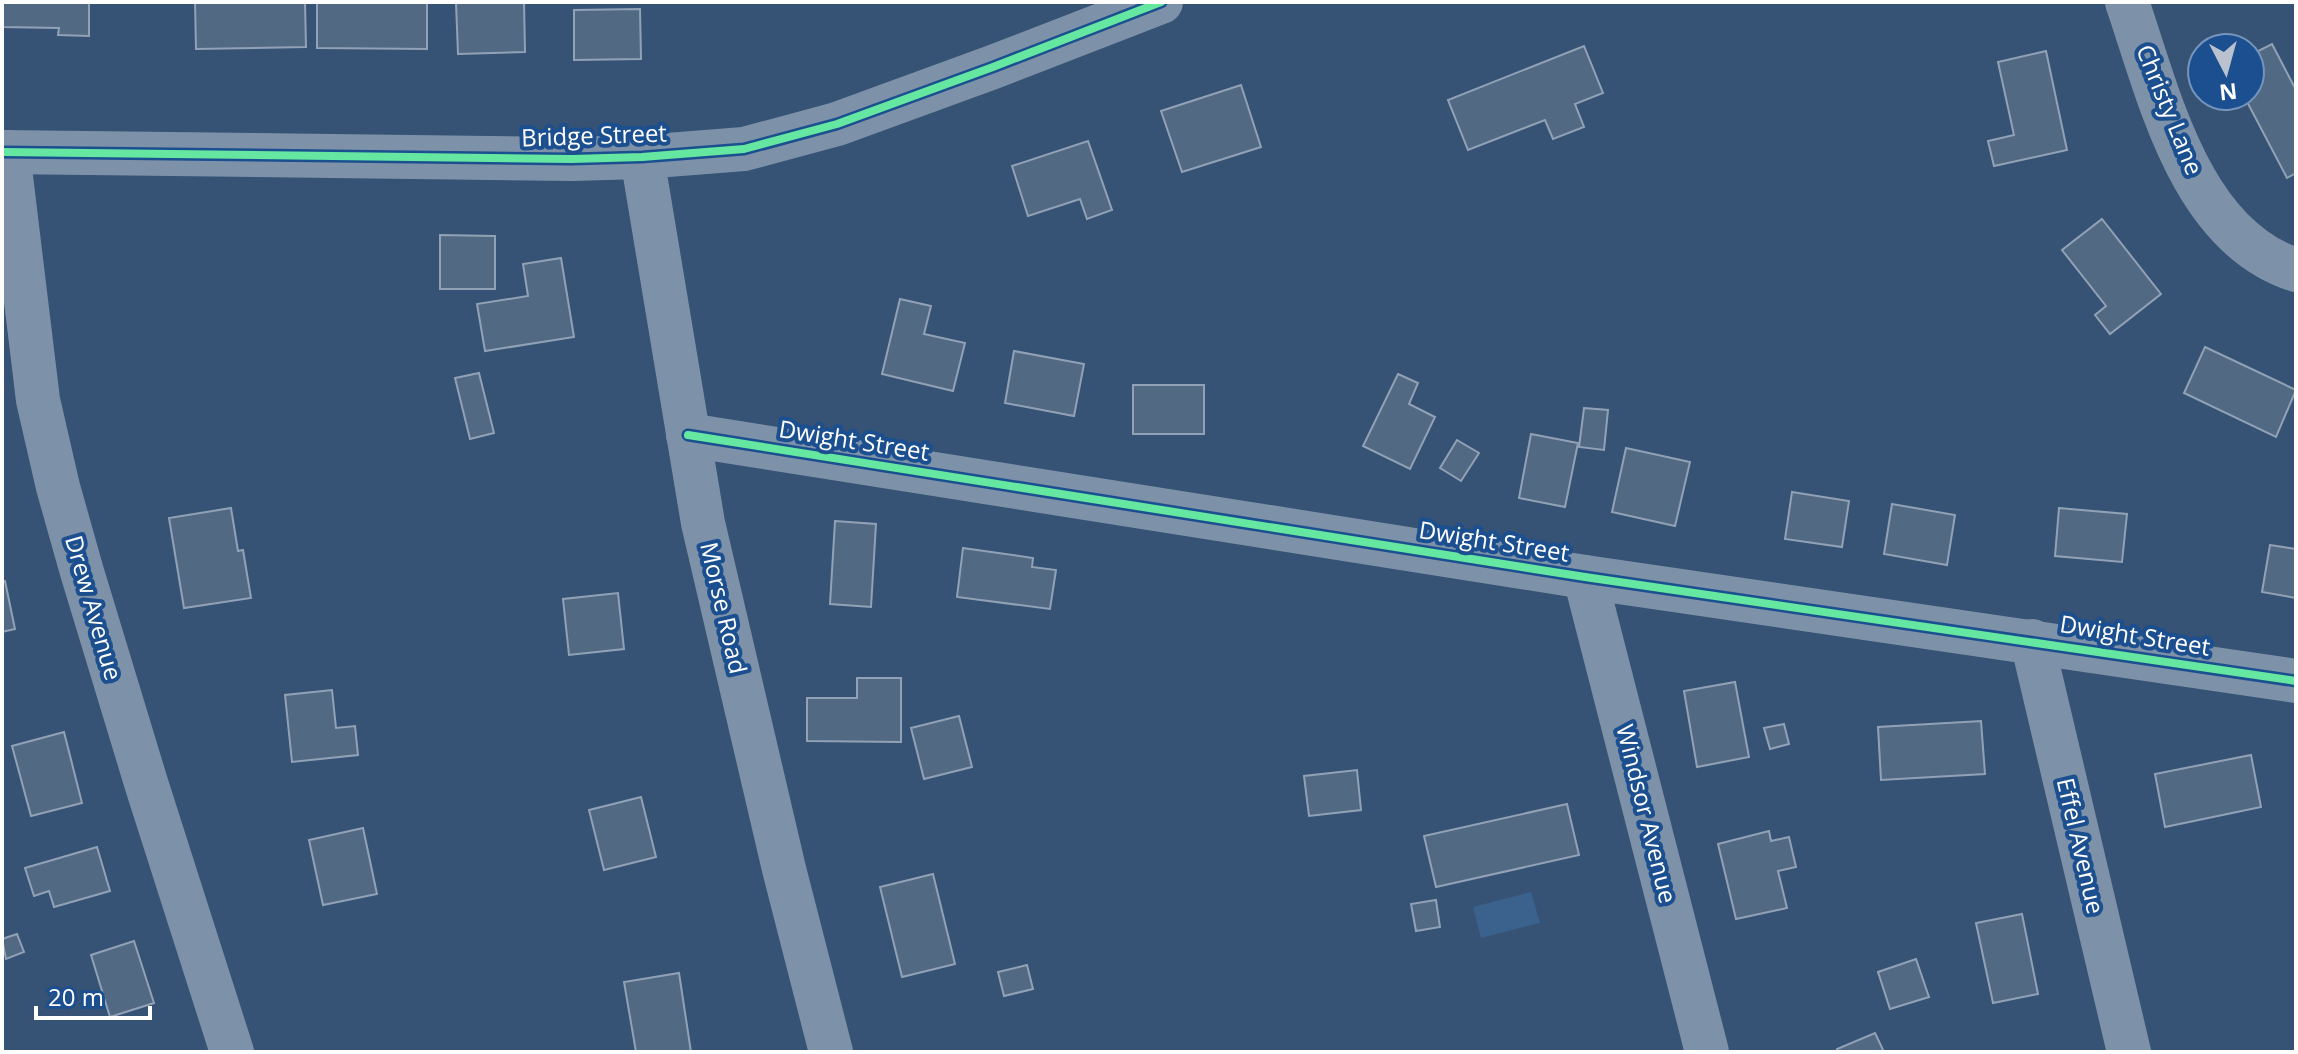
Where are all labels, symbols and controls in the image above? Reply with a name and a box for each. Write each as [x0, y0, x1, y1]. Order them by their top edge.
north arrow [2186, 32, 2266, 112]
street label: Christy Lane [2129, 39, 2212, 180]
text: N [2218, 77, 2239, 109]
street label: Bridge Street [521, 115, 667, 154]
street label: Dwight Street [777, 411, 932, 468]
street label: Dwight Street [1417, 512, 1572, 569]
street label: Drew Avenue [58, 531, 131, 684]
street label: Morse Road [693, 539, 756, 677]
street label: Dwight Street [2058, 606, 2213, 663]
street label: Windsor Avenue [1609, 721, 1686, 906]
street label: Effel Avenue [2050, 774, 2113, 917]
scale bar [36, 970, 150, 1020]
text: 20 m [48, 980, 104, 1013]

